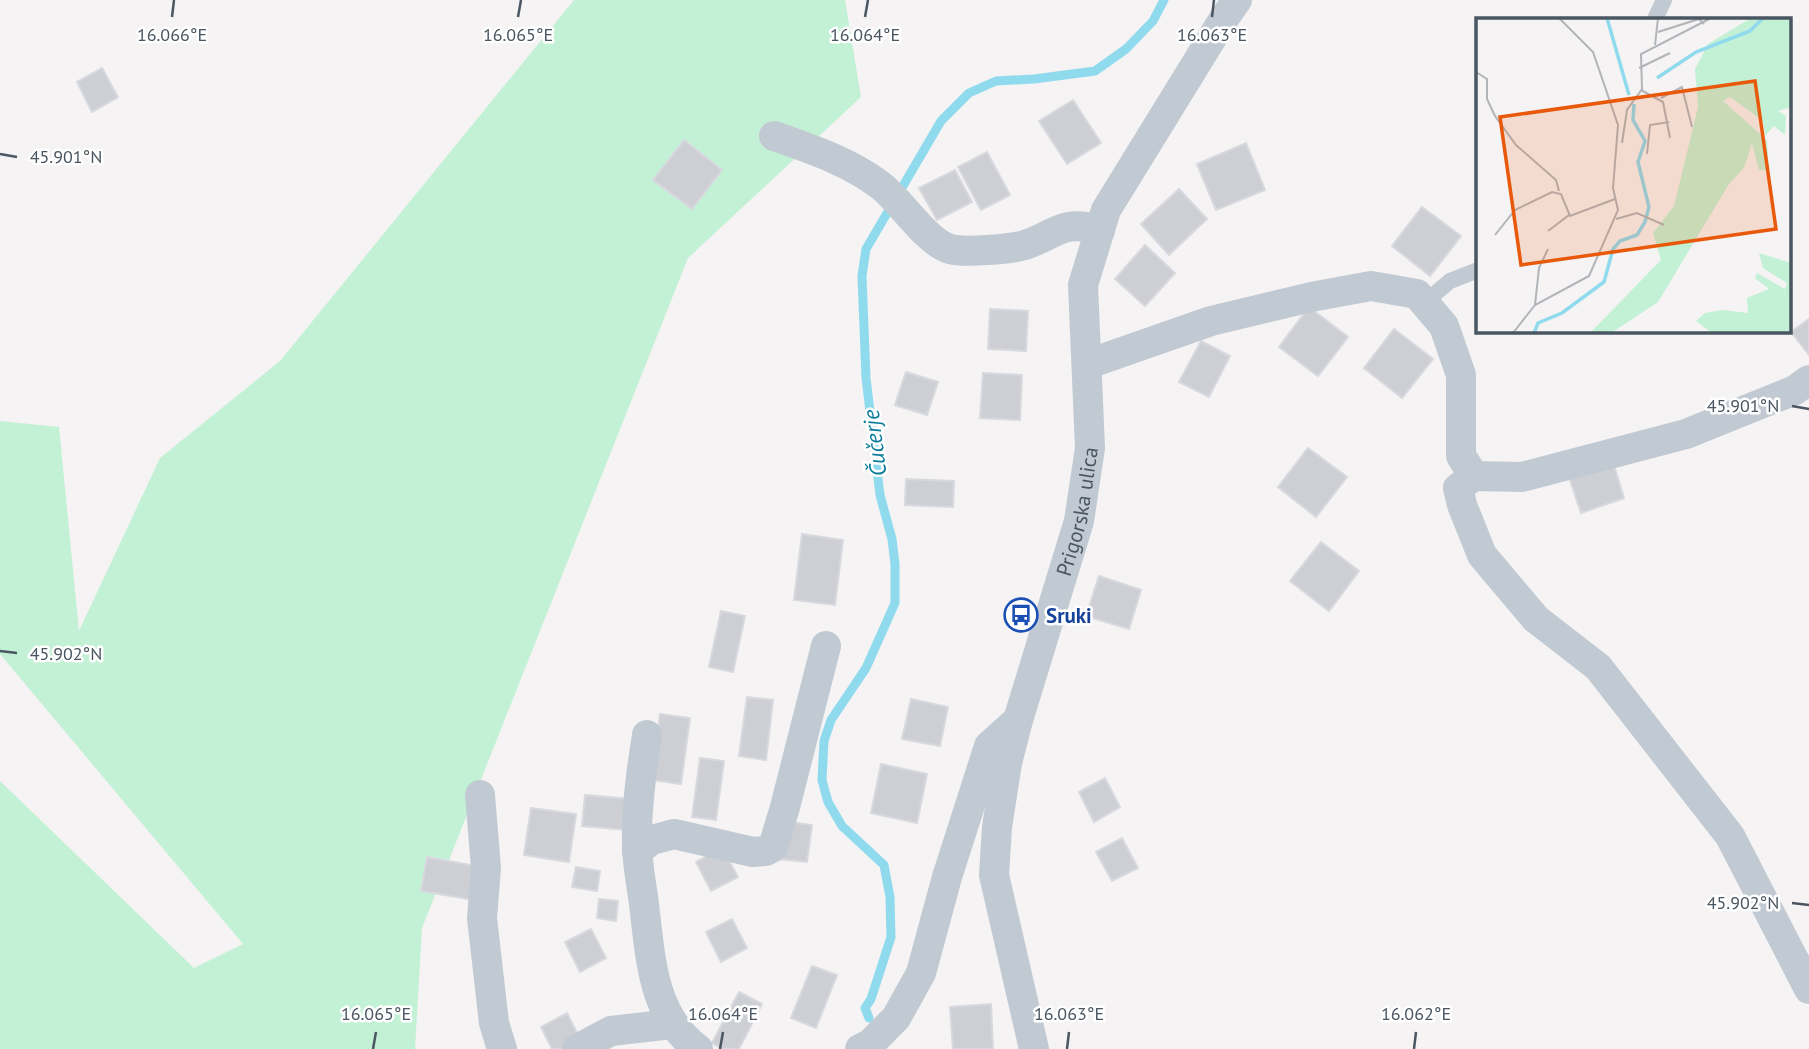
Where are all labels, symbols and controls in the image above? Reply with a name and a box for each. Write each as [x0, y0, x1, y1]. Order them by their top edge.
inset map [1476, 18, 1792, 332]
text: 16.066°E [137, 23, 207, 46]
text: 16.065°E [483, 23, 553, 46]
text: 16.064°E [830, 23, 900, 46]
text: 16.063°E [1177, 23, 1247, 46]
text: 45.901°N [30, 145, 102, 168]
text: 45.901°N [1707, 394, 1779, 417]
water label: Čučerje [855, 408, 892, 478]
street label: Prigorska ulica [1049, 445, 1103, 579]
bus stop icon: Sruki [1002, 596, 1040, 634]
place label: Sruki [1046, 602, 1092, 629]
text: 45.902°N [30, 642, 102, 665]
text: 45.902°N [1707, 891, 1779, 914]
text: 16.065°E [341, 1002, 411, 1025]
text: 16.064°E [688, 1002, 758, 1025]
text: 16.063°E [1034, 1002, 1104, 1025]
text: 16.062°E [1381, 1002, 1451, 1025]

